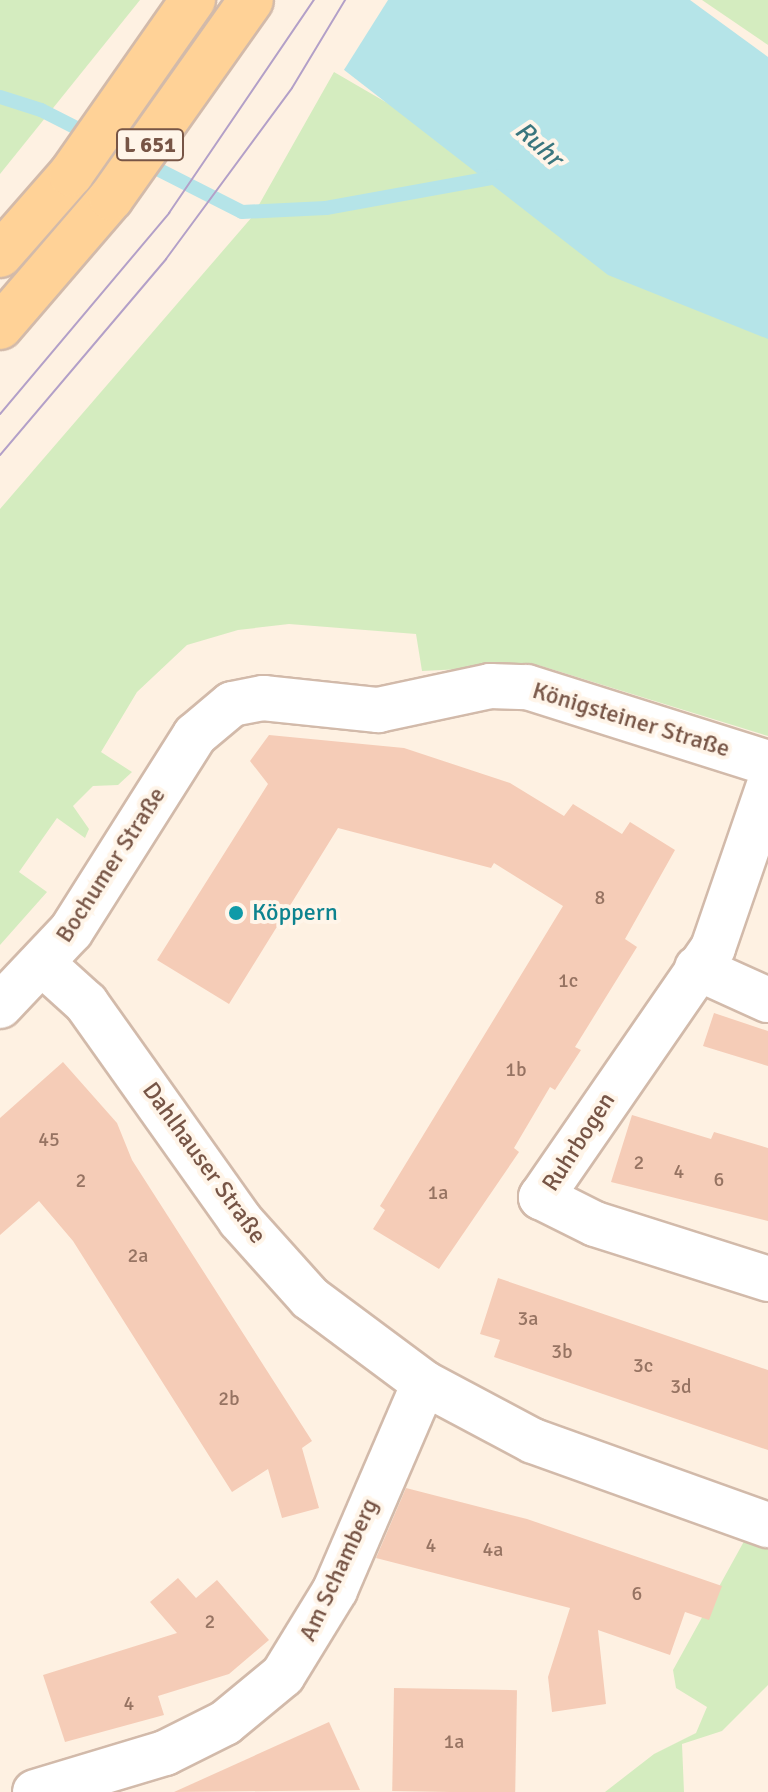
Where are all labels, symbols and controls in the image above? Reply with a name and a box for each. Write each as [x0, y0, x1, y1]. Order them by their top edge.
water label: Ruhr [508, 116, 568, 174]
road number: L 651 [116, 127, 184, 163]
street label: Königsteiner Straße [529, 676, 733, 764]
street label: Bochumer Straße [50, 782, 172, 948]
house number: 8 [595, 885, 605, 909]
place label: Köppern [252, 899, 338, 927]
marker: Köppern [227, 904, 245, 922]
house number: 1c [558, 968, 578, 992]
house number: 1b [505, 1057, 527, 1081]
street label: Dahlhauser Straße [136, 1077, 272, 1249]
street label: Ruhrbogen [536, 1087, 622, 1197]
house number: 45 [38, 1127, 60, 1151]
house number: 2 [634, 1150, 644, 1174]
house number: 4 [674, 1159, 684, 1183]
house number: 6 [714, 1167, 724, 1191]
house number: 2 [76, 1168, 86, 1192]
house number: 1a [428, 1180, 448, 1204]
house number: 2a [128, 1243, 148, 1267]
house number: 3a [518, 1306, 538, 1330]
house number: 3b [551, 1339, 573, 1363]
house number: 3c [633, 1353, 653, 1377]
house number: 3d [670, 1374, 692, 1398]
house number: 2b [218, 1386, 240, 1410]
street label: Am Schamberg [293, 1494, 385, 1646]
house number: 4 [426, 1533, 436, 1557]
house number: 4a [483, 1537, 503, 1561]
house number: 6 [632, 1581, 642, 1605]
house number: 2 [205, 1609, 215, 1633]
house number: 4 [124, 1691, 134, 1715]
house number: 1a [444, 1729, 464, 1753]

